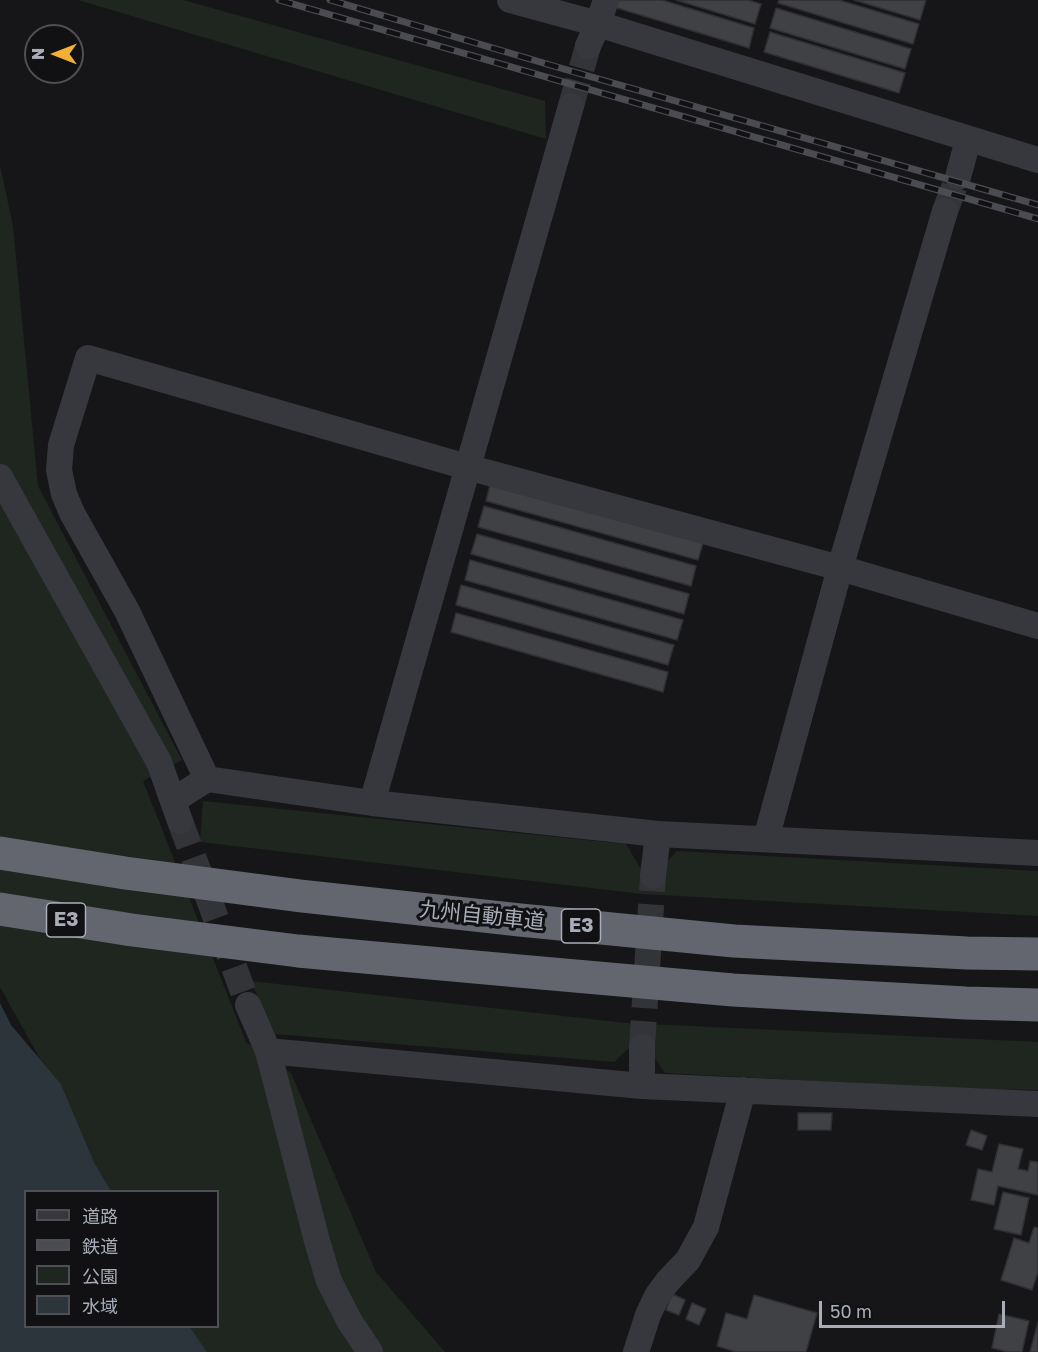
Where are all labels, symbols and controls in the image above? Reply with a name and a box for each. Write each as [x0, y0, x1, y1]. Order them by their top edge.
north arrow [24, 24, 84, 84]
text: N [28, 48, 48, 60]
street label: 九州自動車道 [418, 897, 546, 935]
road number: E3 [46, 903, 86, 937]
road number: E3 [562, 909, 600, 943]
legend [24, 1190, 219, 1328]
text: 道路 [82, 1205, 118, 1227]
text: 鉄道 [82, 1235, 118, 1257]
text: 公園 [82, 1265, 118, 1287]
scale bar [822, 1289, 1008, 1327]
text: 水域 [82, 1295, 118, 1317]
text: 50 m [830, 1300, 872, 1322]

